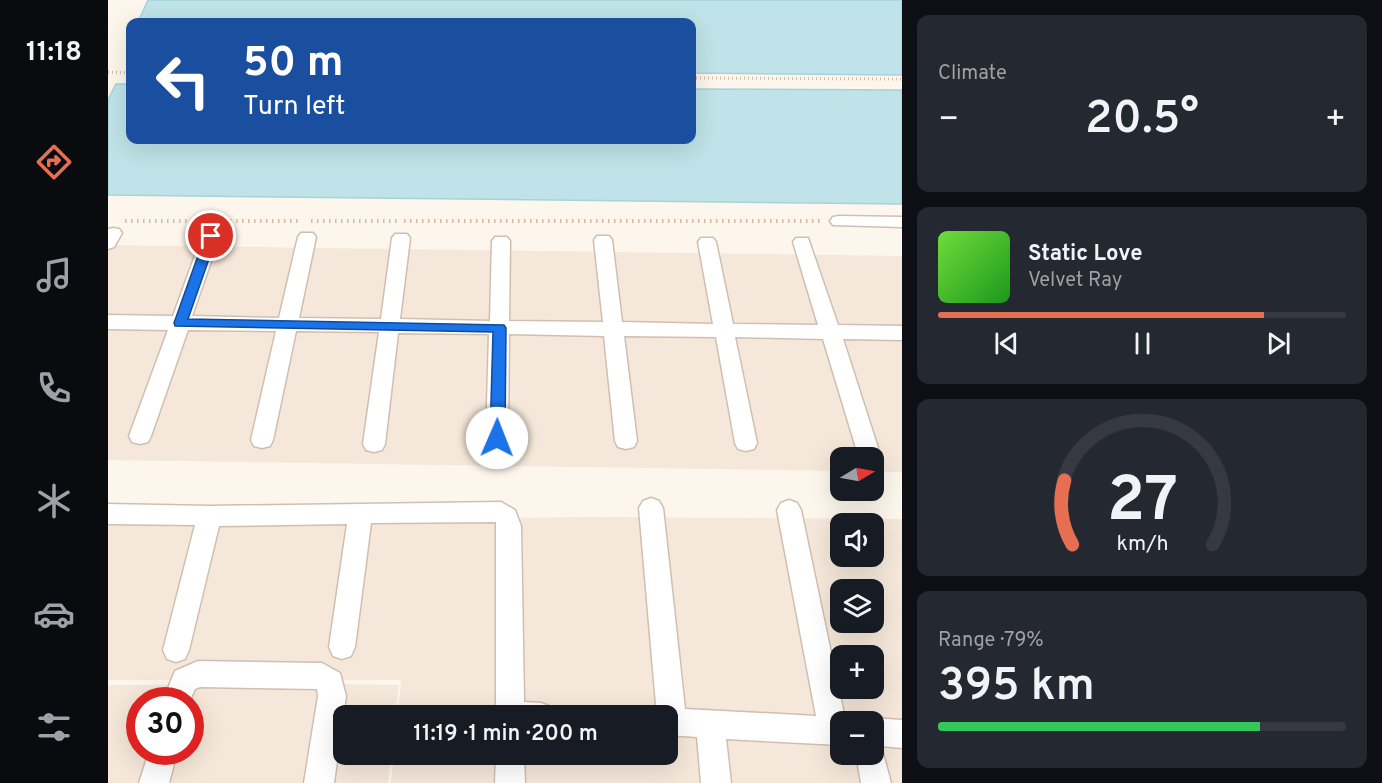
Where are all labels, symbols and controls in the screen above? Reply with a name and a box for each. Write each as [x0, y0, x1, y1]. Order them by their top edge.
text: 11:18 [26, 36, 82, 70]
text: 50 m [243, 38, 344, 91]
icon: left [144, 42, 222, 120]
text: Climate [938, 61, 1007, 87]
text: Turn left [243, 90, 345, 124]
text: 20.5° [1085, 92, 1199, 149]
text: − [938, 100, 959, 142]
text: + [1325, 100, 1346, 142]
icon: directions [33, 141, 75, 183]
pin [185, 210, 236, 261]
icon: arrive [194, 219, 227, 252]
text: Static Love [1028, 241, 1142, 268]
icon: music [33, 254, 75, 296]
text: Velvet Ray [1028, 268, 1122, 294]
icon: previous [990, 327, 1023, 360]
icon: pause [1126, 327, 1159, 360]
icon: next [1262, 327, 1295, 360]
icon: phone [33, 367, 75, 409]
position arrow [465, 406, 529, 470]
north arrow [830, 447, 884, 501]
map controls [830, 447, 884, 765]
text: 27 [1106, 464, 1178, 543]
icon: climate [33, 480, 75, 522]
button: sound [830, 513, 884, 567]
text: km/h [1116, 531, 1168, 558]
button: layers [830, 579, 884, 633]
icon: car [33, 593, 75, 635]
text: Range · 79% [938, 628, 1044, 654]
button: + [830, 645, 884, 699]
text: 395 km [938, 659, 1095, 716]
speed limit sign: 30 [126, 687, 204, 765]
icon: filters [33, 706, 75, 748]
button: − [830, 711, 884, 765]
text: 11:19 · 1 min · 200 m [413, 721, 598, 748]

